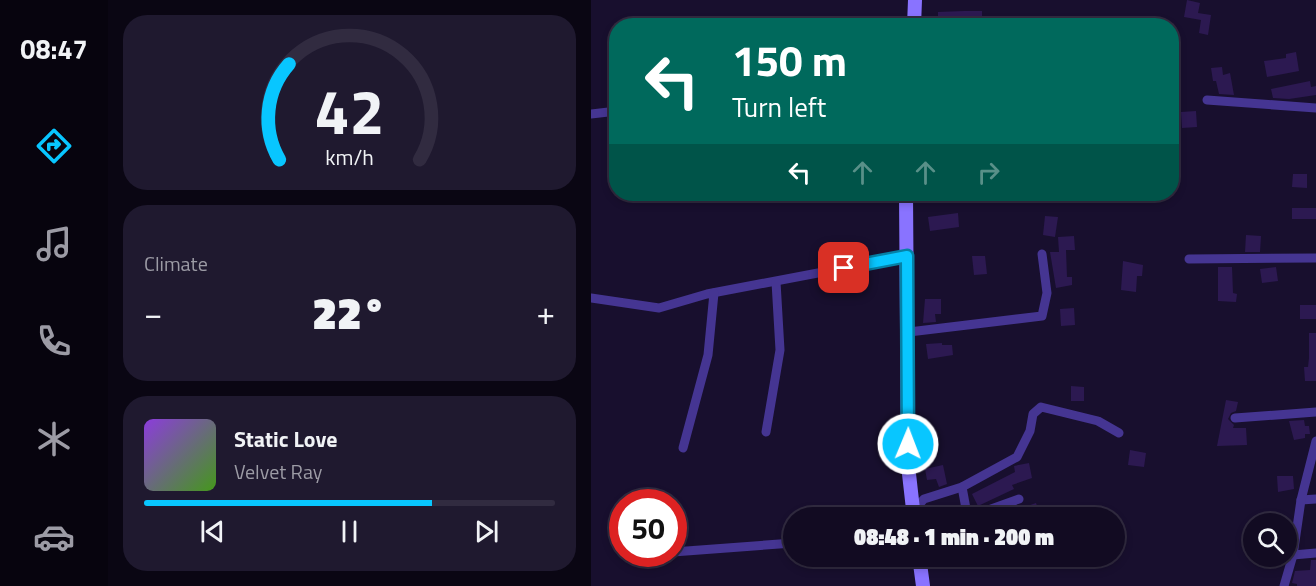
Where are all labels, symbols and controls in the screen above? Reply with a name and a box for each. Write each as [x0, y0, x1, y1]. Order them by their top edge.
text: 08:47 [20, 28, 88, 69]
text: 150 m [732, 28, 847, 92]
icon: left [633, 42, 711, 120]
text: 42 [315, 63, 384, 158]
text: Turn left [732, 86, 826, 127]
icon: directions [33, 125, 75, 167]
text: km/h [325, 141, 374, 173]
icon: left [783, 156, 816, 189]
icon: ahead [846, 156, 879, 189]
icon: ahead [909, 156, 942, 189]
icon: right [972, 156, 1005, 189]
icon: music [33, 223, 75, 265]
pin [818, 242, 869, 293]
text: Climate [144, 248, 208, 279]
icon: arrive [827, 251, 860, 284]
text: 22° [312, 278, 387, 346]
text: − [144, 288, 162, 338]
text: + [537, 288, 555, 338]
icon: phone [33, 320, 75, 362]
position arrow [876, 412, 940, 476]
icon: climate [33, 418, 75, 460]
text: Static Love [234, 422, 337, 456]
text: Velvet Ray [234, 456, 323, 487]
speed limit sign: 50 [609, 489, 687, 567]
map controls [1243, 513, 1297, 567]
button: search [1243, 513, 1297, 567]
icon: previous [196, 515, 229, 548]
icon: pause [333, 515, 366, 548]
icon: next [470, 515, 503, 548]
icon: car [33, 516, 75, 558]
text: 08:48 · 1 min · 200 m [854, 520, 1054, 554]

